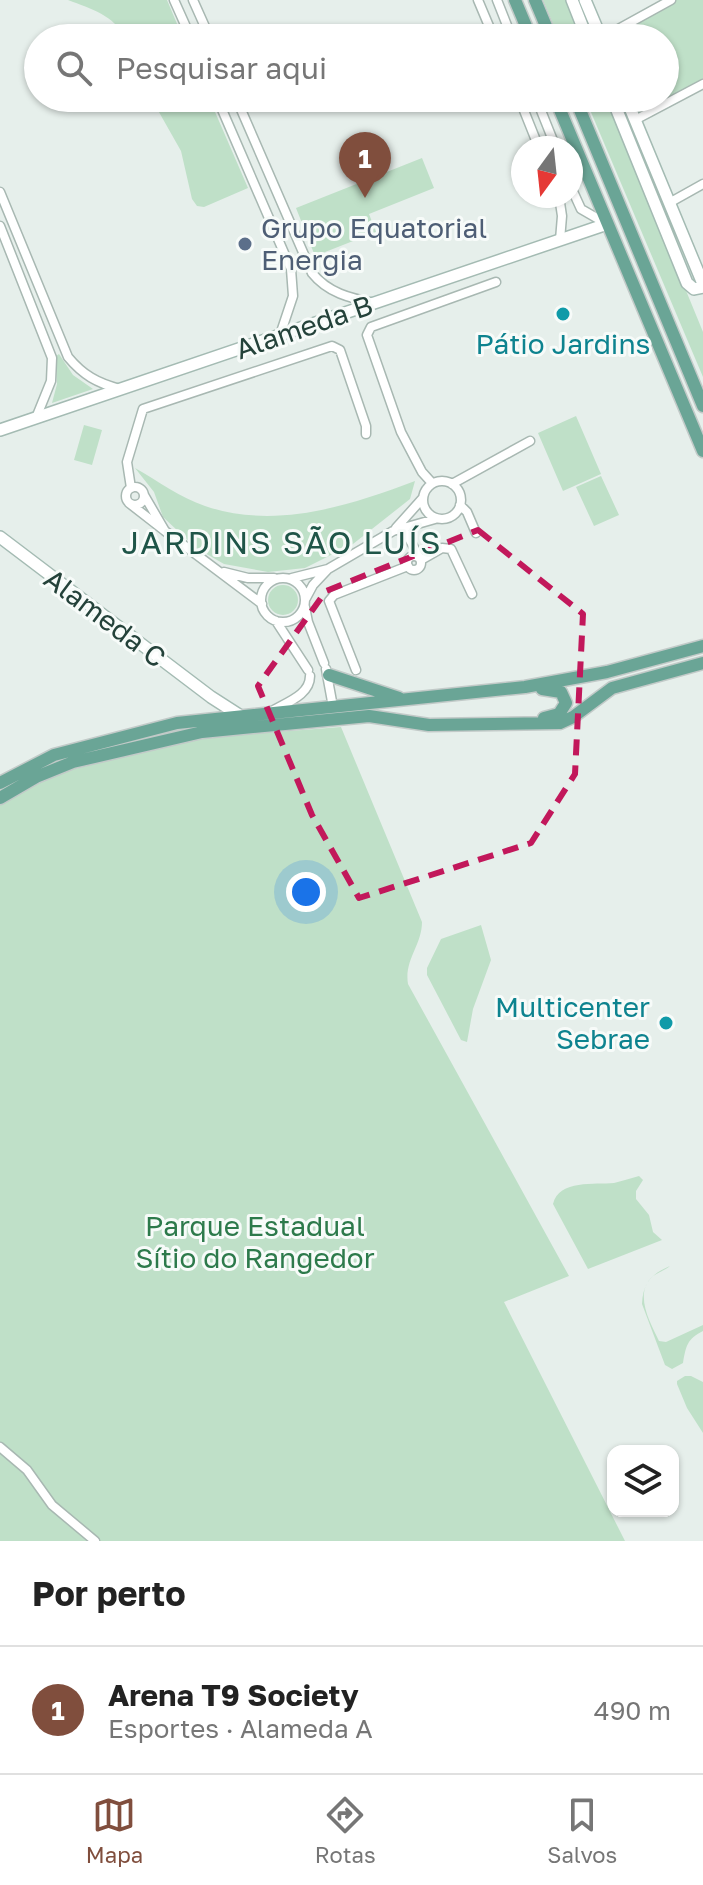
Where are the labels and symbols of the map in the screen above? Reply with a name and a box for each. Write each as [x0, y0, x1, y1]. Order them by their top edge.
pin: 1 [339, 132, 391, 198]
north arrow [511, 136, 583, 208]
place label: Grupo Equatorial Energia [261, 211, 487, 276]
marker: Grupo Equatorial Energia [236, 235, 254, 253]
street label: Alameda B [231, 288, 377, 365]
marker: Pátio Jardins [554, 305, 572, 323]
place label: Pátio Jardins [476, 327, 650, 360]
district label: JARDINS SÃO LUÍS [121, 523, 443, 561]
street label: Alameda C [38, 561, 172, 674]
your location [286, 872, 326, 912]
place label: Multicenter Sebrae [495, 990, 650, 1055]
marker: Multicenter Sebrae [657, 1014, 675, 1032]
park label: Parque Estadual Sítio do Rangedor [135, 1209, 375, 1274]

